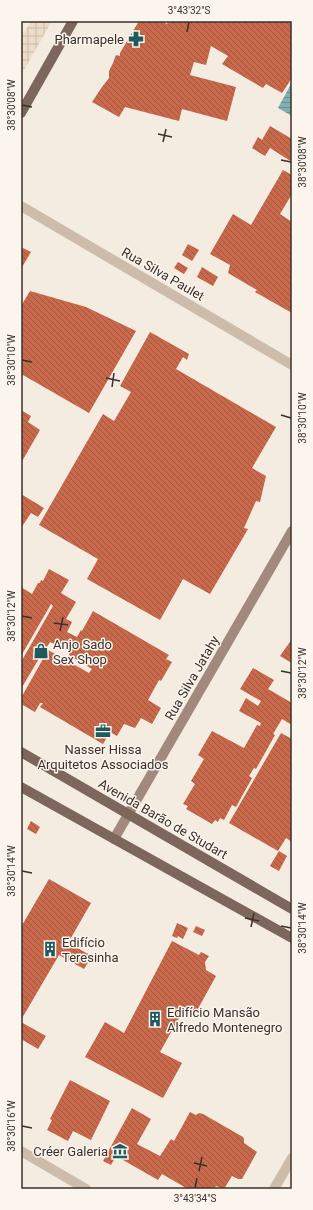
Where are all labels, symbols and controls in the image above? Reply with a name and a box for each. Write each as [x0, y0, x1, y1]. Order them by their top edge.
text: 3°43'32"S [168, 5, 210, 16]
pharmacy icon: Pharmapele [127, 30, 145, 48]
place label: Pharmapele [54, 32, 124, 47]
text: 38°30'08"W [6, 79, 17, 131]
text: 38°30'08"W [297, 136, 308, 188]
street label: Rua Silva Paulet [119, 244, 207, 304]
text: 38°30'10"W [6, 334, 17, 386]
text: 38°30'10"W [297, 392, 308, 444]
text: 38°30'12"W [6, 590, 17, 642]
street label: Rua Silva Jatahy [162, 633, 222, 723]
place label: Anjo Sado Sex Shop [53, 637, 112, 667]
shop icon: Anjo Sado Sex Shop [32, 642, 50, 660]
text: 38°30'12"W [297, 647, 308, 699]
office icon: Nasser Hissa Arquitetos Associados [94, 722, 112, 740]
place label: Nasser Hissa Arquitetos Associados [38, 742, 169, 772]
street label: Avenida Barão de Studart [96, 776, 230, 862]
text: 38°30'14"W [6, 845, 17, 897]
text: 38°30'14"W [297, 902, 308, 954]
place label: Edifício Teresinha [62, 935, 118, 965]
building icon: Edifício Teresinha [41, 940, 59, 958]
place label: Edifício Mansão Alfredo Montenegro [167, 1005, 282, 1035]
building icon: Edifício Mansão Alfredo Montenegro [146, 1010, 164, 1028]
text: 38°30'16"W [6, 1100, 17, 1152]
museum icon: Créer Galeria [111, 1142, 129, 1160]
place label: Créer Galeria [33, 1144, 108, 1159]
text: 3°43'34"S [174, 1193, 216, 1204]

